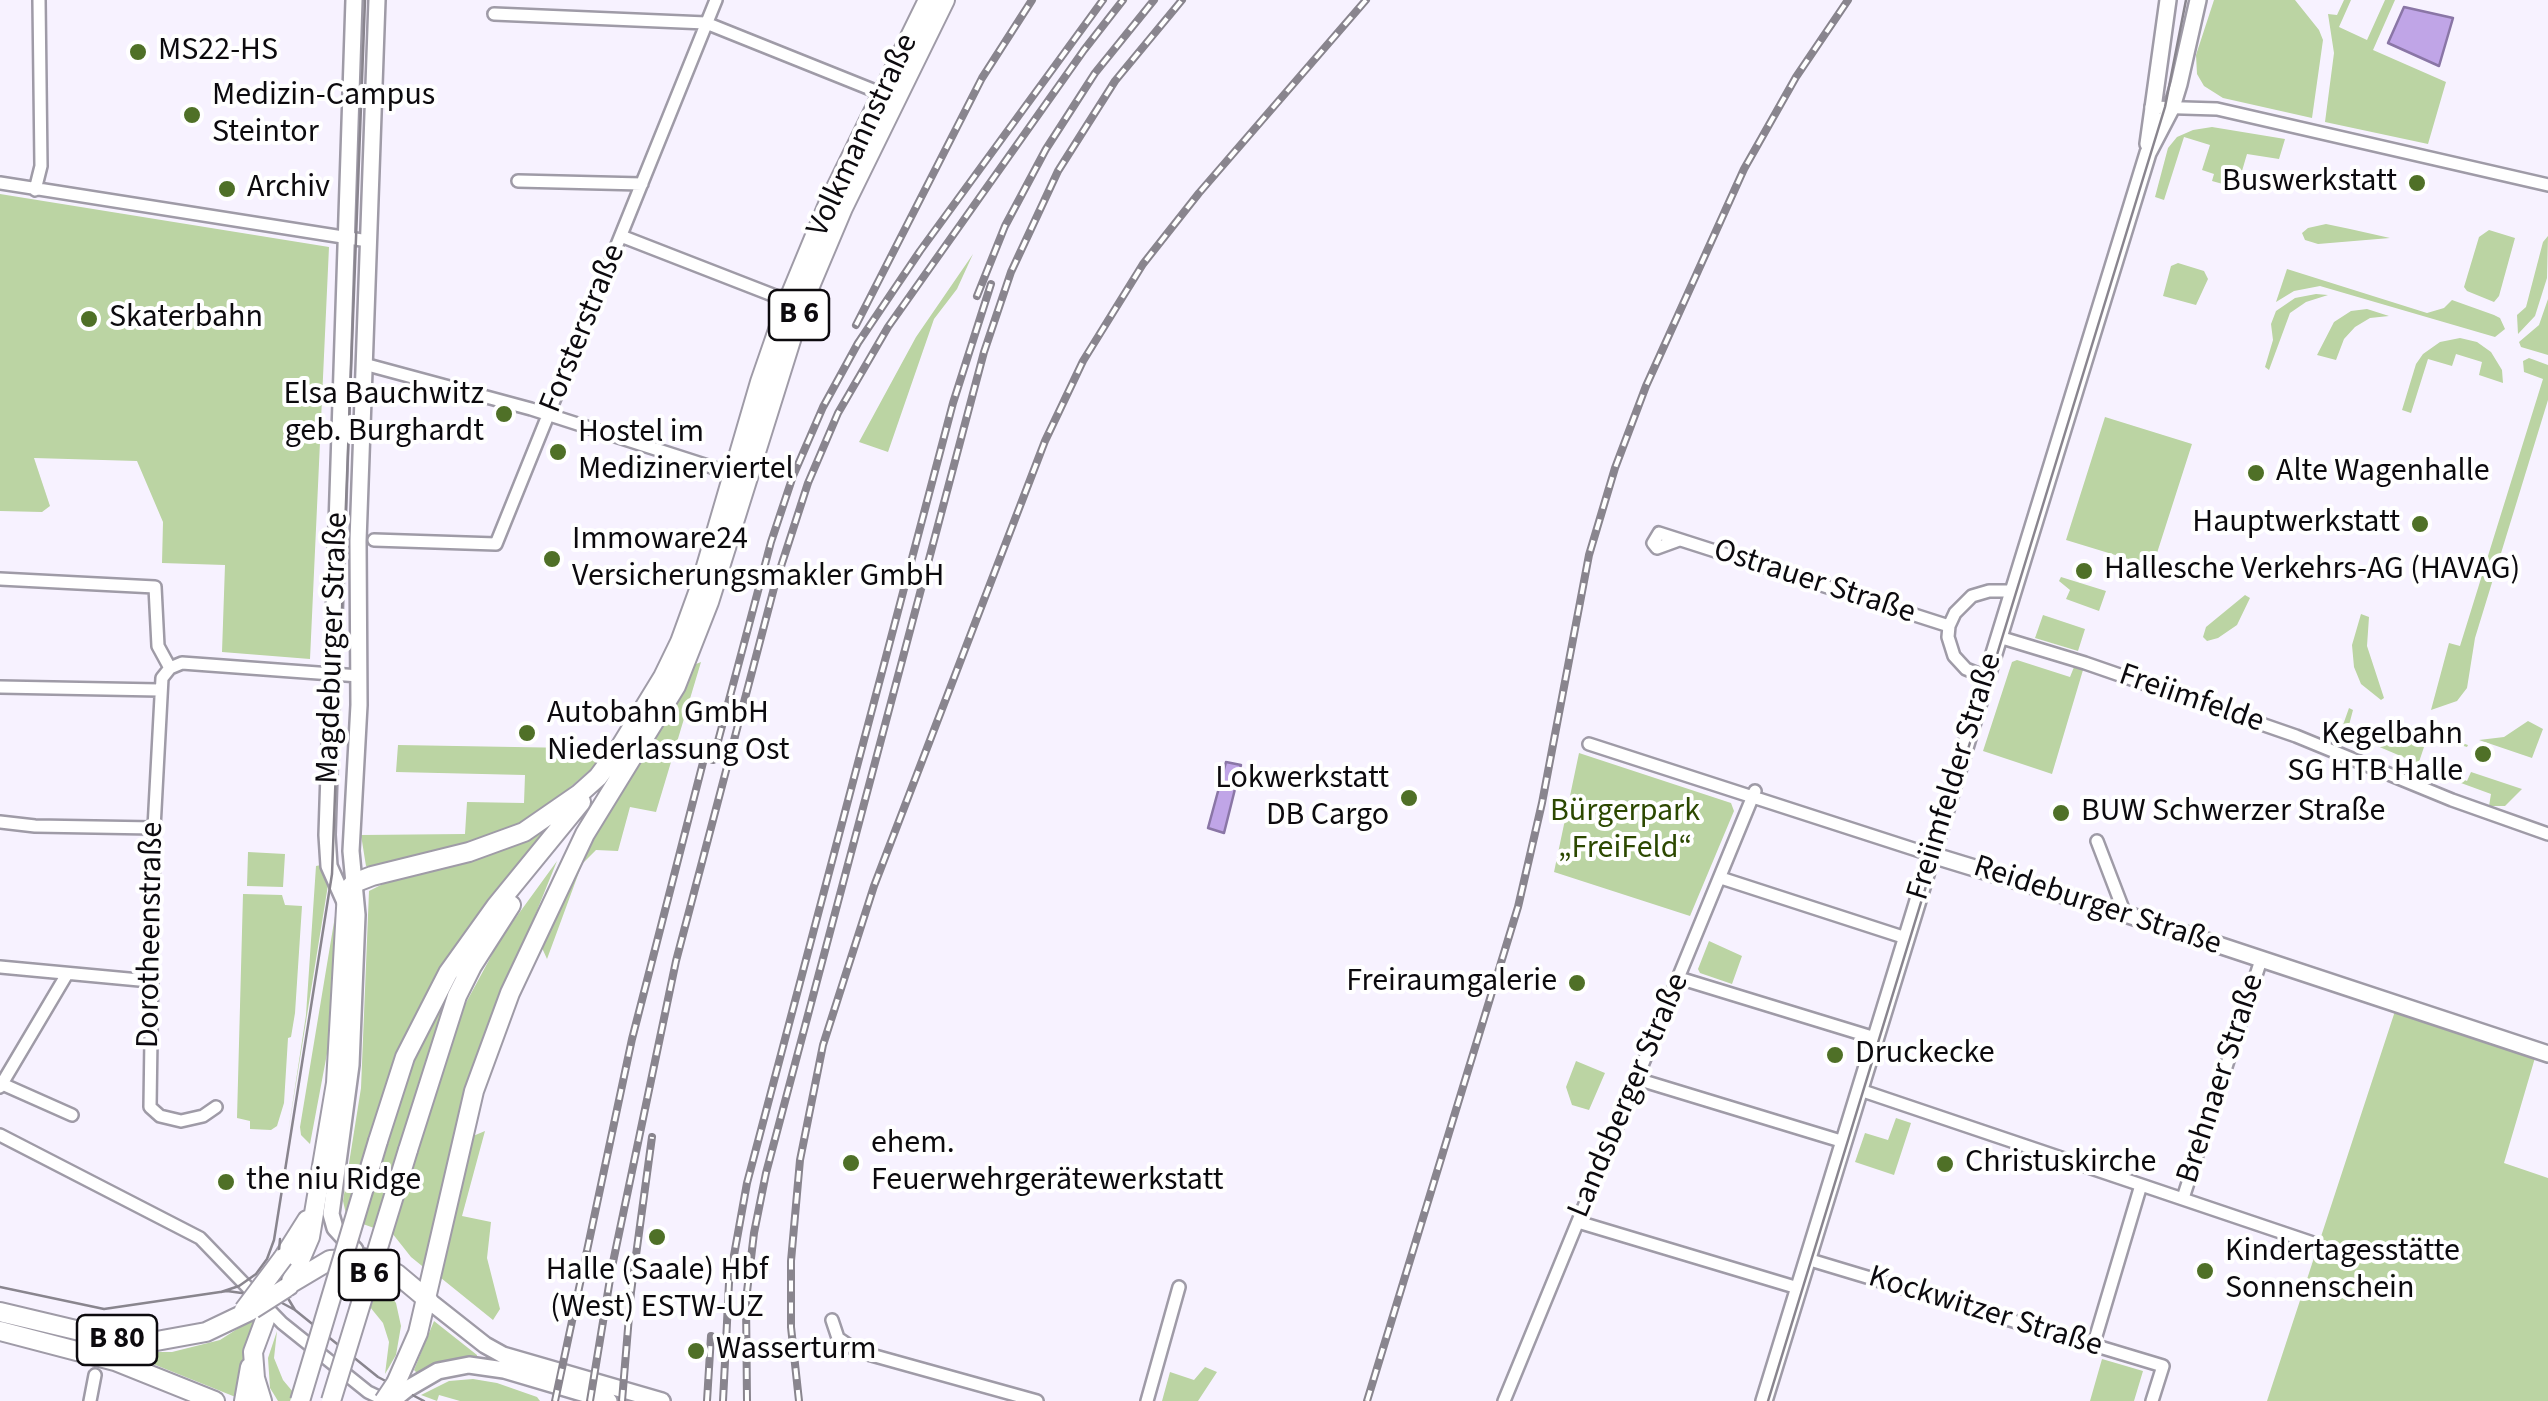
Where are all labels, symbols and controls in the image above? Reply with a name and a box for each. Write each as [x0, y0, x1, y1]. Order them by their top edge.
street label: Volkmannstraße [800, 28, 928, 244]
place label: MS22-HS [158, 33, 278, 71]
marker: MS22-HS [127, 41, 149, 63]
place label: Medizin-Campus Steintor [212, 78, 435, 153]
marker: Medizin-Campus Steintor [181, 104, 203, 126]
place label: Buswerkstatt [2222, 164, 2397, 202]
place label: Archiv [247, 170, 330, 208]
marker: Buswerkstatt [2406, 172, 2428, 194]
marker: Archiv [216, 178, 238, 200]
street label: Forsterstraße [533, 239, 635, 419]
road number: B 6 [769, 290, 829, 340]
place label: Skaterbahn [109, 300, 263, 338]
marker: Skaterbahn [78, 308, 100, 330]
place label: Elsa Bauchwitz geb. Burghardt [283, 377, 484, 452]
marker: Elsa Bauchwitz geb. Burghardt [493, 403, 515, 425]
place label: Hostel im Medizinerviertel [578, 415, 794, 490]
marker: Hostel im Medizinerviertel [547, 441, 569, 463]
place label: Alte Wagenhalle [2276, 454, 2490, 492]
marker: Alte Wagenhalle [2245, 462, 2267, 484]
place label: Hauptwerkstatt [2192, 505, 2400, 543]
street label: Magdeburger Straße [310, 512, 358, 784]
marker: Hauptwerkstatt [2409, 513, 2431, 535]
place label: Immoware24 Versicherungsmakler GmbH [572, 522, 944, 597]
street label: Ostrauer Straße [1708, 532, 1920, 634]
marker: Immoware24 Versicherungsmakler GmbH [541, 548, 563, 570]
place label: Hallesche Verkehrs-AG (HAVAG) [2104, 552, 2520, 590]
marker: Hallesche Verkehrs-AG (HAVAG) [2073, 560, 2095, 582]
street label: Freiimfelder Straße [1900, 649, 2012, 905]
street label: Freiimfelde [2113, 657, 2269, 743]
place label: Autobahn GmbH Niederlassung Ost [547, 696, 790, 771]
place label: Kegelbahn SG HTB Halle [2287, 717, 2463, 792]
marker: Autobahn GmbH Niederlassung Ost [516, 722, 538, 744]
marker: Kegelbahn SG HTB Halle [2472, 743, 2494, 765]
place label: Lokwerkstatt DB Cargo [1215, 761, 1389, 836]
marker: Lokwerkstatt DB Cargo [1398, 787, 1420, 809]
park label: Bürgerpark „FreiFeld“ [1550, 794, 1700, 869]
place label: BUW Schwerzer Straße [2081, 794, 2385, 832]
marker: BUW Schwerzer Straße [2050, 802, 2072, 824]
street label: Dorotheenstraße [131, 821, 173, 1049]
street label: Reideburger Straße [1968, 849, 2226, 965]
place label: Freiraumgalerie [1346, 964, 1557, 1002]
street label: Landsberger Straße [1561, 968, 1699, 1224]
street label: Brehnaer Straße [2170, 969, 2274, 1189]
marker: Freiraumgalerie [1566, 972, 1588, 994]
place label: Druckecke [1855, 1036, 1995, 1074]
marker: Druckecke [1824, 1044, 1846, 1066]
place label: ehem. Feuerwehrgerätewerkstatt [871, 1126, 1223, 1201]
place label: Christuskirche [1965, 1145, 2156, 1183]
marker: ehem. Feuerwehrgerätewerkstatt [840, 1152, 862, 1174]
marker: Christuskirche [1934, 1153, 1956, 1175]
place label: the niu Ridge [246, 1163, 421, 1201]
marker: the niu Ridge [215, 1171, 237, 1193]
marker: Halle (Saale) Hbf (West) ESTW-UZ [646, 1226, 668, 1248]
place label: Kindertagesstätte Sonnenschein [2225, 1234, 2460, 1309]
road number: B 6 [339, 1250, 399, 1300]
place label: Halle (Saale) Hbf (West) ESTW-UZ [546, 1253, 768, 1328]
street label: Kockwitzer Straße [1864, 1259, 2106, 1367]
marker: Kindertagesstätte Sonnenschein [2194, 1260, 2216, 1282]
road number: B 80 [77, 1315, 157, 1365]
place label: Wasserturm [716, 1332, 876, 1370]
marker: Wasserturm [685, 1340, 707, 1362]

